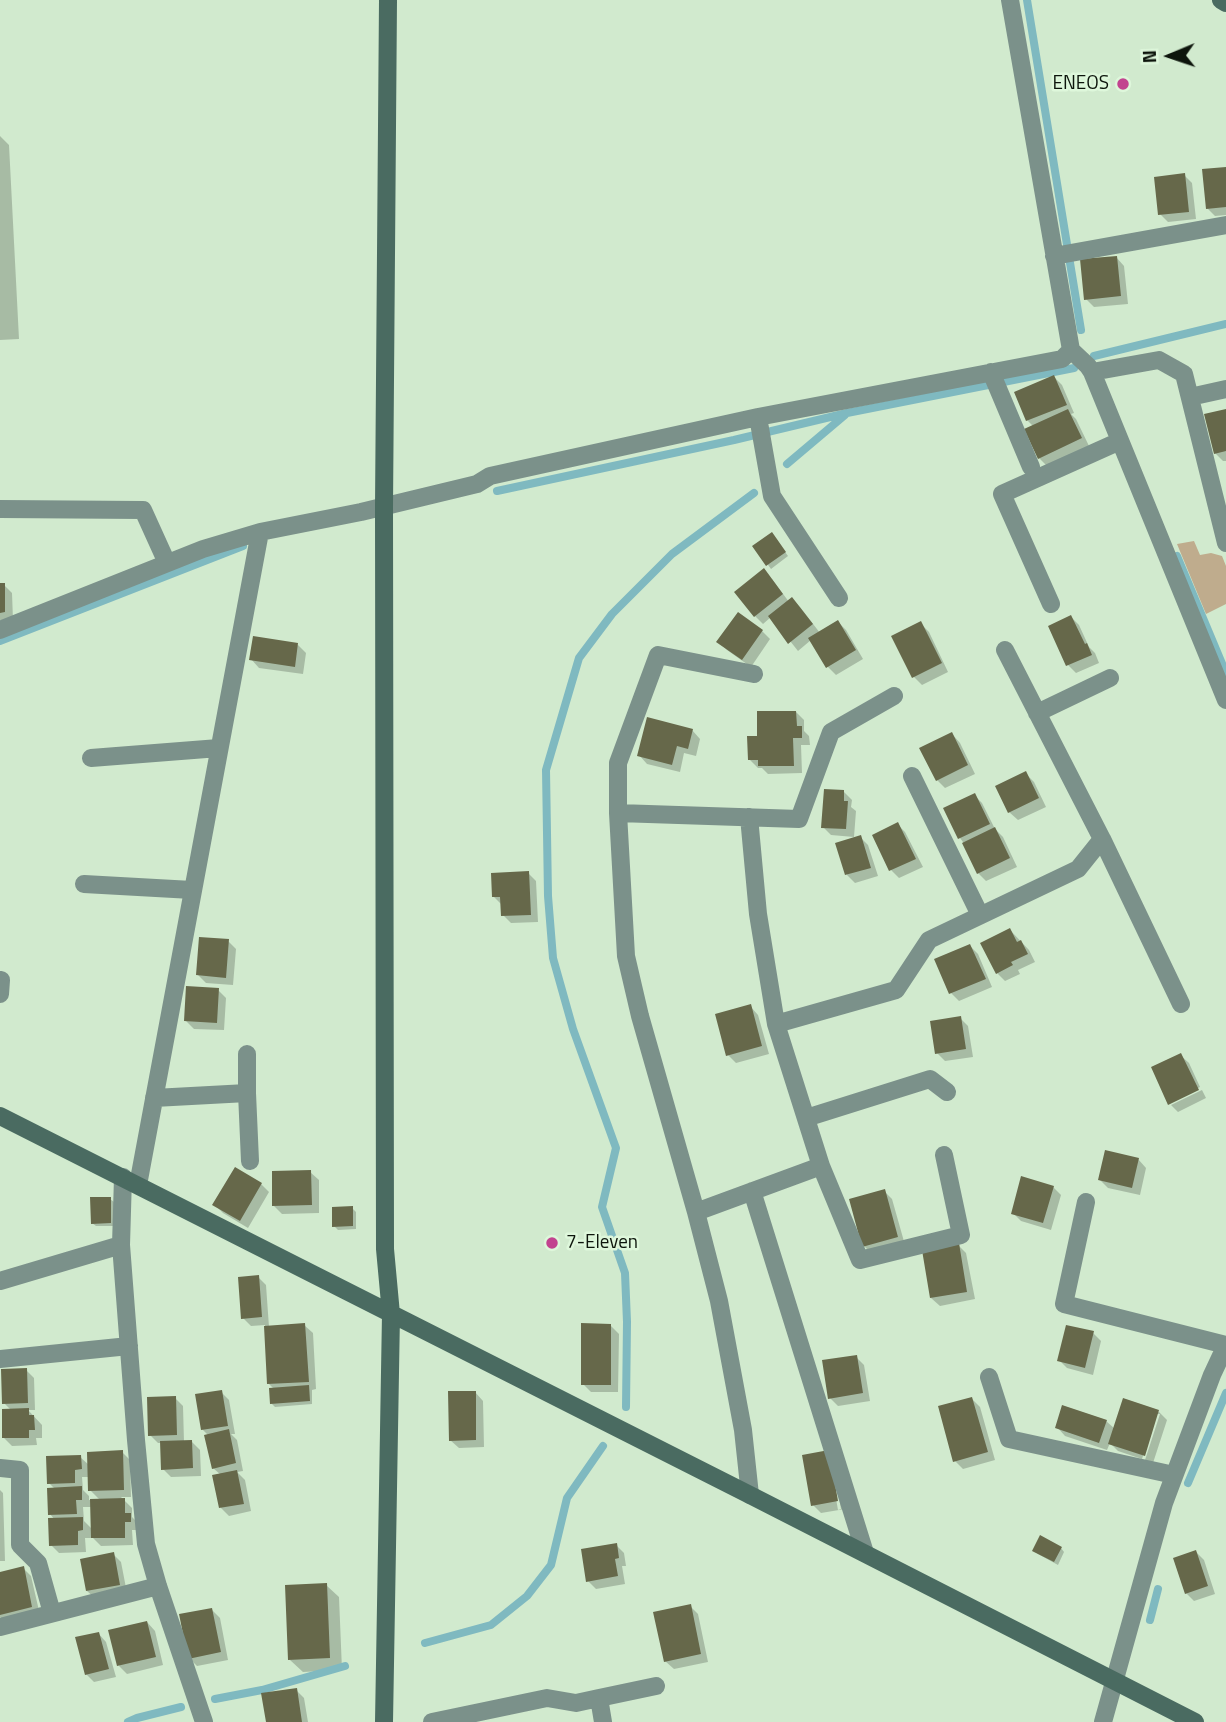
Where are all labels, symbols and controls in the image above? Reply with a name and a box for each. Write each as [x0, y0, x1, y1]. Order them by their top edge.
north arrow [1135, 21, 1205, 91]
text: N [1134, 50, 1163, 64]
place label: ENEOS [1052, 73, 1109, 95]
marker: ENEOS [1115, 76, 1131, 92]
place label: 7-Eleven [566, 1232, 638, 1254]
marker: 7-Eleven [544, 1235, 560, 1251]

